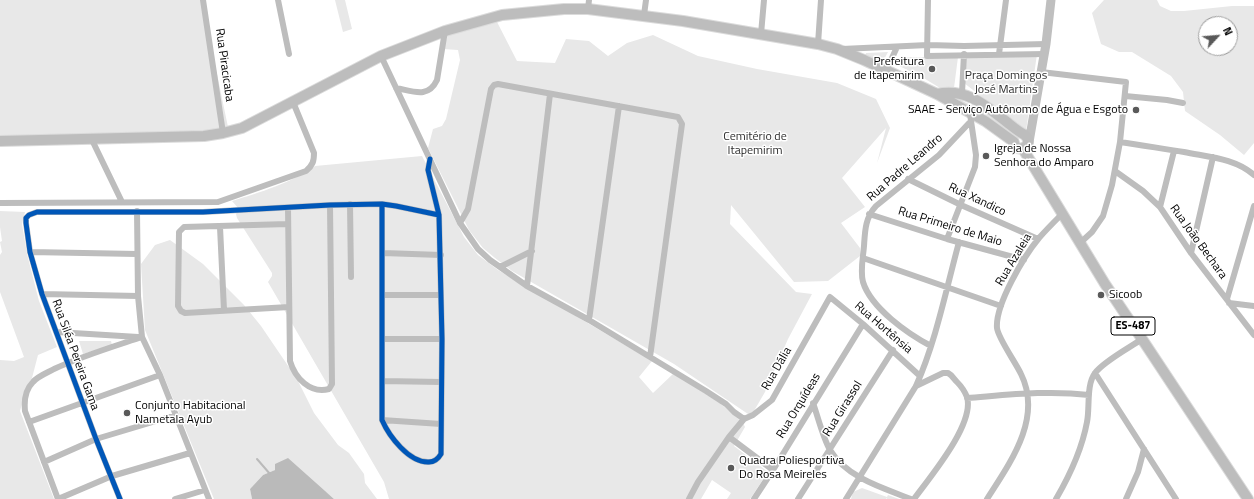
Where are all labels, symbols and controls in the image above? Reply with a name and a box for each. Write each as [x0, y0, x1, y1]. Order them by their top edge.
north arrow [1198, 16, 1238, 56]
text: N [1219, 24, 1237, 38]
street label: Rua Piracicaba [212, 27, 236, 103]
place label: Prefeitura de Itapemirim [854, 55, 924, 83]
marker: Prefeitura de Itapemirim [927, 64, 937, 74]
park label: Praça Domingos José Martins [965, 69, 1047, 97]
place label: SAAE - Serviço Autônomo de Água e Esgoto [908, 103, 1128, 117]
marker: SAAE - Serviço Autônomo de Água e Esgoto [1131, 105, 1141, 115]
park label: Cemitério de Itapemirim [723, 130, 787, 158]
street label: Rua Padre Leandro [864, 131, 946, 205]
place label: Igreja de Nossa Senhora do Amparo [994, 142, 1094, 170]
marker: Igreja de Nossa Senhora do Amparo [981, 151, 991, 161]
street label: Rua Xandico [946, 180, 1008, 220]
street label: Rua João Bechara [1166, 202, 1230, 282]
street label: Rua Primeiro de Maio [896, 204, 1004, 250]
street label: Rua Azaleia [993, 231, 1035, 289]
place label: Sicoob [1109, 288, 1142, 302]
marker: Sicoob [1096, 290, 1106, 300]
street label: Rua Siléa Pereira Gama [48, 298, 102, 412]
street label: Rua Hortênsia [851, 299, 915, 357]
road number: ES-487 [1111, 317, 1155, 335]
street label: Rua Dália [759, 345, 795, 393]
street label: Rua Orquídeas [774, 371, 824, 441]
street label: Rua Girassol [820, 379, 866, 439]
place label: Conjunto Habitacional Nametala Ayub [135, 399, 245, 427]
marker: Conjunto Habitacional Nametala Ayub [122, 408, 132, 418]
place label: Quadra Poliesportiva Do Rosa Meireles [739, 454, 844, 482]
marker: Quadra Poliesportiva Do Rosa Meireles [726, 463, 736, 473]

